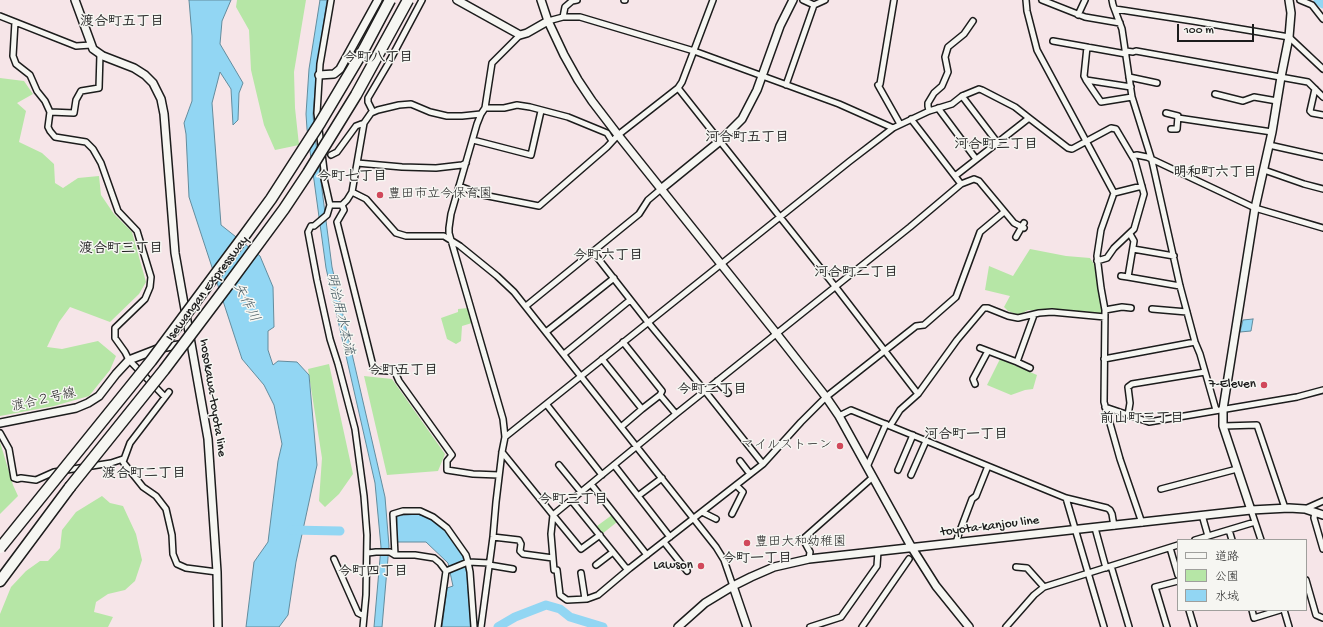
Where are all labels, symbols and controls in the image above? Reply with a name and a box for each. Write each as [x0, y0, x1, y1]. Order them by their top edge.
district label: 渡合町五丁目 [80, 15, 164, 31]
scale bar [1179, 16, 1256, 42]
text: 100 m [1184, 24, 1214, 38]
district label: 今町八丁目 [343, 51, 413, 67]
district label: 河合町五丁目 [705, 131, 789, 147]
district label: 河合町三丁目 [954, 138, 1038, 154]
district label: 明和町六丁目 [1173, 166, 1257, 182]
district label: 今町七丁目 [317, 170, 387, 186]
place label: 豊田市立今保育園 [388, 187, 492, 203]
marker: 豊田市立今保育園 [375, 190, 385, 200]
street label: Isewangan Expressway [163, 233, 253, 345]
district label: 渡合町三丁目 [79, 242, 163, 258]
district label: 今町六丁目 [573, 249, 643, 265]
district label: 河合町二丁目 [814, 266, 898, 282]
water label: 明治用水本流 [321, 271, 357, 357]
water label: 矢作川 [228, 280, 262, 326]
street label: hosokawa-toyota line [195, 338, 229, 458]
district label: 今町五丁目 [368, 364, 438, 380]
place label: 7-Eleven [1209, 377, 1256, 393]
marker: 7-Eleven [1259, 380, 1269, 390]
district label: 今町二丁目 [677, 383, 747, 399]
street label: 渡合２号線 [11, 386, 77, 416]
district label: 前山町三丁目 [1100, 412, 1184, 428]
district label: 河合町一丁目 [924, 428, 1008, 444]
place label: マイルストーン [741, 438, 832, 454]
marker: マイルストーン [835, 441, 845, 451]
district label: 渡合町二丁目 [102, 467, 186, 483]
district label: 今町三丁目 [538, 493, 608, 509]
street label: toyota-kanjou line [940, 513, 1040, 541]
place label: 豊田大和幼稚園 [755, 535, 846, 551]
marker: 豊田大和幼稚園 [742, 538, 752, 548]
legend [1177, 539, 1307, 611]
text: 道路 [1215, 551, 1239, 565]
district label: 今町一丁目 [722, 552, 792, 568]
place label: Lawson [653, 558, 693, 574]
marker: Lawson [696, 561, 706, 571]
district label: 今町四丁目 [338, 565, 408, 581]
text: 公園 [1215, 571, 1239, 585]
text: 水域 [1215, 591, 1239, 605]

